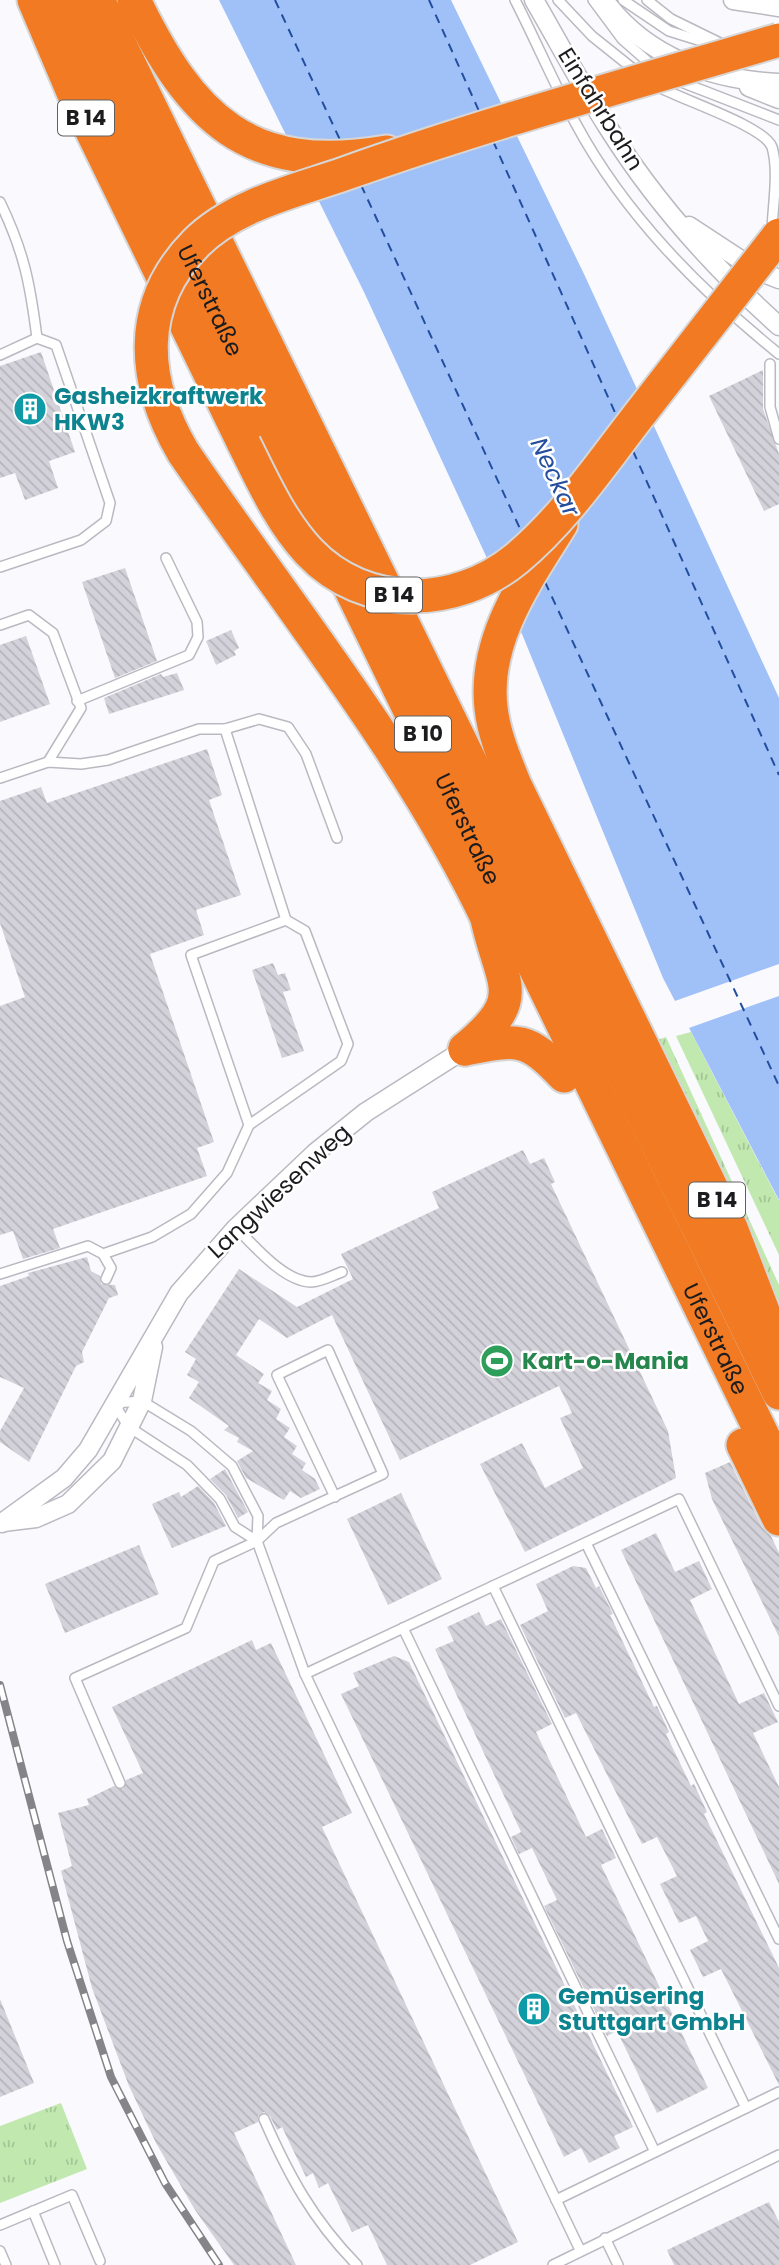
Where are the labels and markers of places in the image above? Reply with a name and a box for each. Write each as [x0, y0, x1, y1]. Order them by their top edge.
place label: Gasheizkraftwerk HKW3 [54, 380, 264, 438]
building icon: Gasheizkraftwerk HKW3 [11, 390, 49, 428]
sports icon: Kart-o-Mania [478, 1342, 516, 1380]
place label: Kart-o-Mania [522, 1345, 689, 1377]
place label: Gemüsering Stuttgart GmbH [558, 1980, 745, 2038]
building icon: Gemüsering Stuttgart GmbH [515, 1990, 553, 2028]

